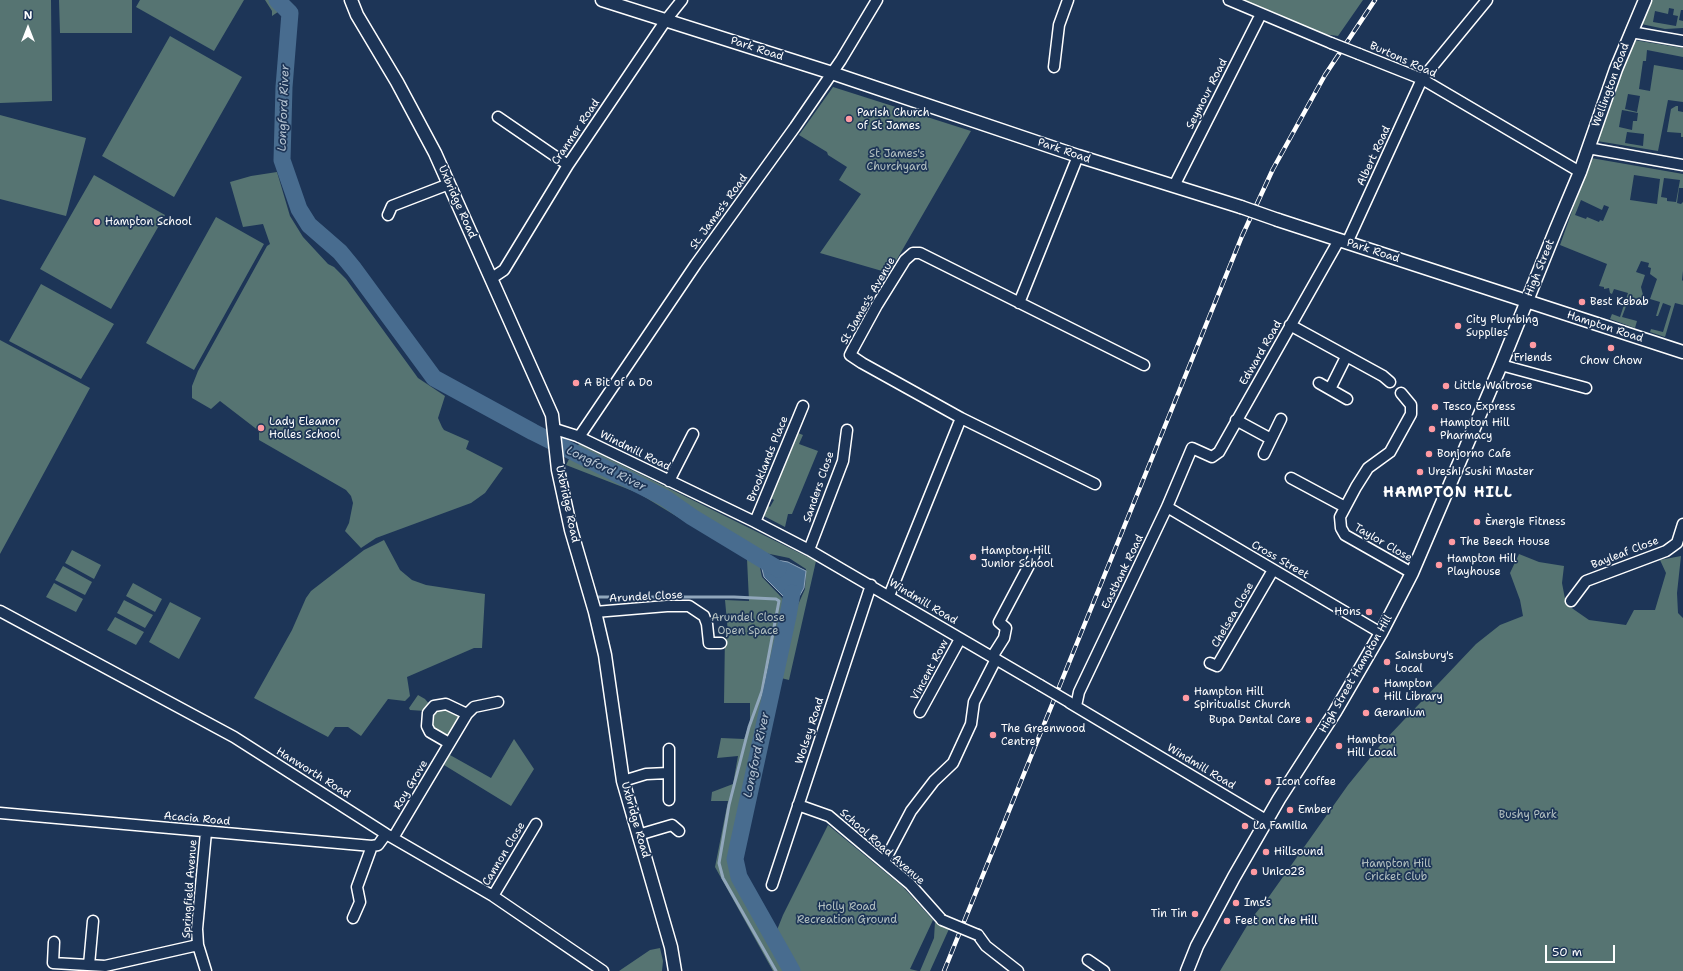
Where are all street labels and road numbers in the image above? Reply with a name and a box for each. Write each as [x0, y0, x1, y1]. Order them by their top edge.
street label: Park Road [729, 34, 785, 64]
street label: Burtons Road [1367, 39, 1439, 81]
street label: Wellington Road [1590, 41, 1632, 129]
street label: Seymour Road [1184, 57, 1230, 131]
street label: Cranmer Road [549, 97, 603, 167]
street label: Albert Road [1354, 124, 1394, 188]
street label: Park Road [1036, 136, 1092, 166]
street label: Uxbridge Road [435, 163, 479, 241]
street label: St. James's Road [687, 172, 751, 252]
street label: Park Road [1345, 236, 1401, 266]
street label: High Street [1523, 237, 1557, 299]
street label: St James's Avenue [838, 255, 898, 347]
street label: Hampton Road [1565, 308, 1645, 346]
street label: Edward Road [1237, 318, 1285, 388]
street label: Brooklands Place [745, 414, 791, 504]
street label: Windmill Road [597, 428, 673, 474]
street label: Sanders Close [801, 450, 837, 524]
street label: Uxbridge Road [552, 464, 582, 544]
street label: Taylor Close [1352, 521, 1414, 565]
street label: Eastbank Road [1099, 533, 1147, 611]
street label: Bayleaf Close [1589, 534, 1661, 572]
street label: Cross Street [1249, 538, 1311, 582]
street label: Windmill Road [886, 576, 960, 628]
street label: Chelsea Close [1209, 580, 1257, 650]
street label: Arundel Close [609, 588, 683, 606]
street label: High Street Hampton Hill [1317, 613, 1395, 735]
street label: Vincent Row [908, 637, 952, 703]
street label: Wolsey Road [793, 696, 827, 766]
street label: Windmill Road [1164, 741, 1238, 793]
street label: Hanworth Road [273, 745, 353, 801]
street label: Roy Grove [391, 758, 431, 812]
street label: Uxbridge Road [618, 780, 652, 860]
street label: School Road Avenue [837, 806, 927, 888]
street label: Acacia Road [163, 810, 231, 828]
street label: Cannon Close [480, 820, 528, 888]
street label: Springfield Avenue [180, 839, 200, 939]

